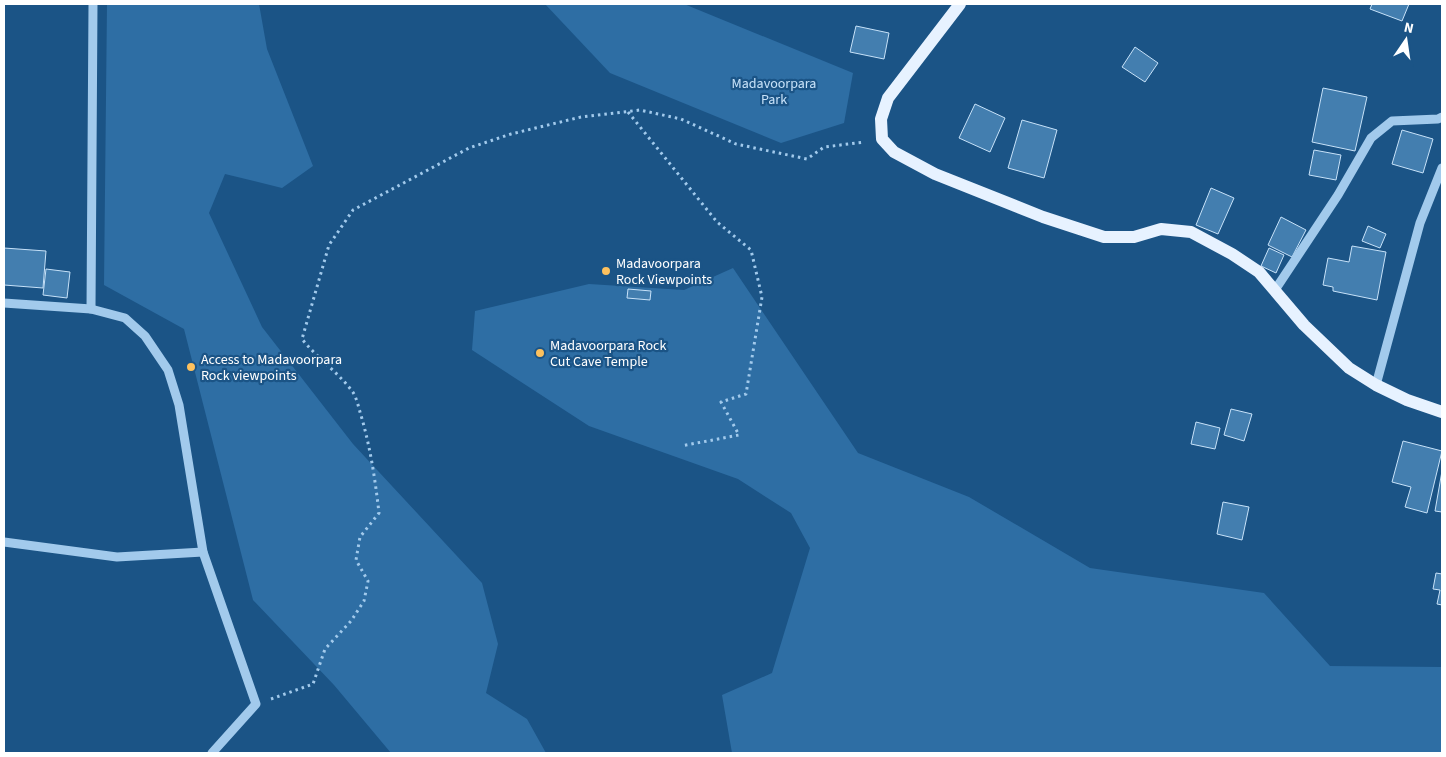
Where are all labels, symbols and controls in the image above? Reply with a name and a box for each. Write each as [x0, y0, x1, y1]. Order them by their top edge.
north arrow [1381, 15, 1431, 65]
text: N [1402, 18, 1415, 39]
park label: Madavoorpara Park [732, 74, 816, 110]
place label: Madavoorpara Rock Viewpoints [616, 254, 712, 290]
marker: Madavoorpara Rock Viewpoints [600, 265, 612, 277]
place label: Madavoorpara Rock Cut Cave Temple [550, 336, 666, 372]
marker: Madavoorpara Rock Cut Cave Temple [534, 347, 546, 359]
place label: Access to Madavoorpara Rock viewpoints [201, 350, 342, 386]
marker: Access to Madavoorpara Rock viewpoints [185, 361, 197, 373]

